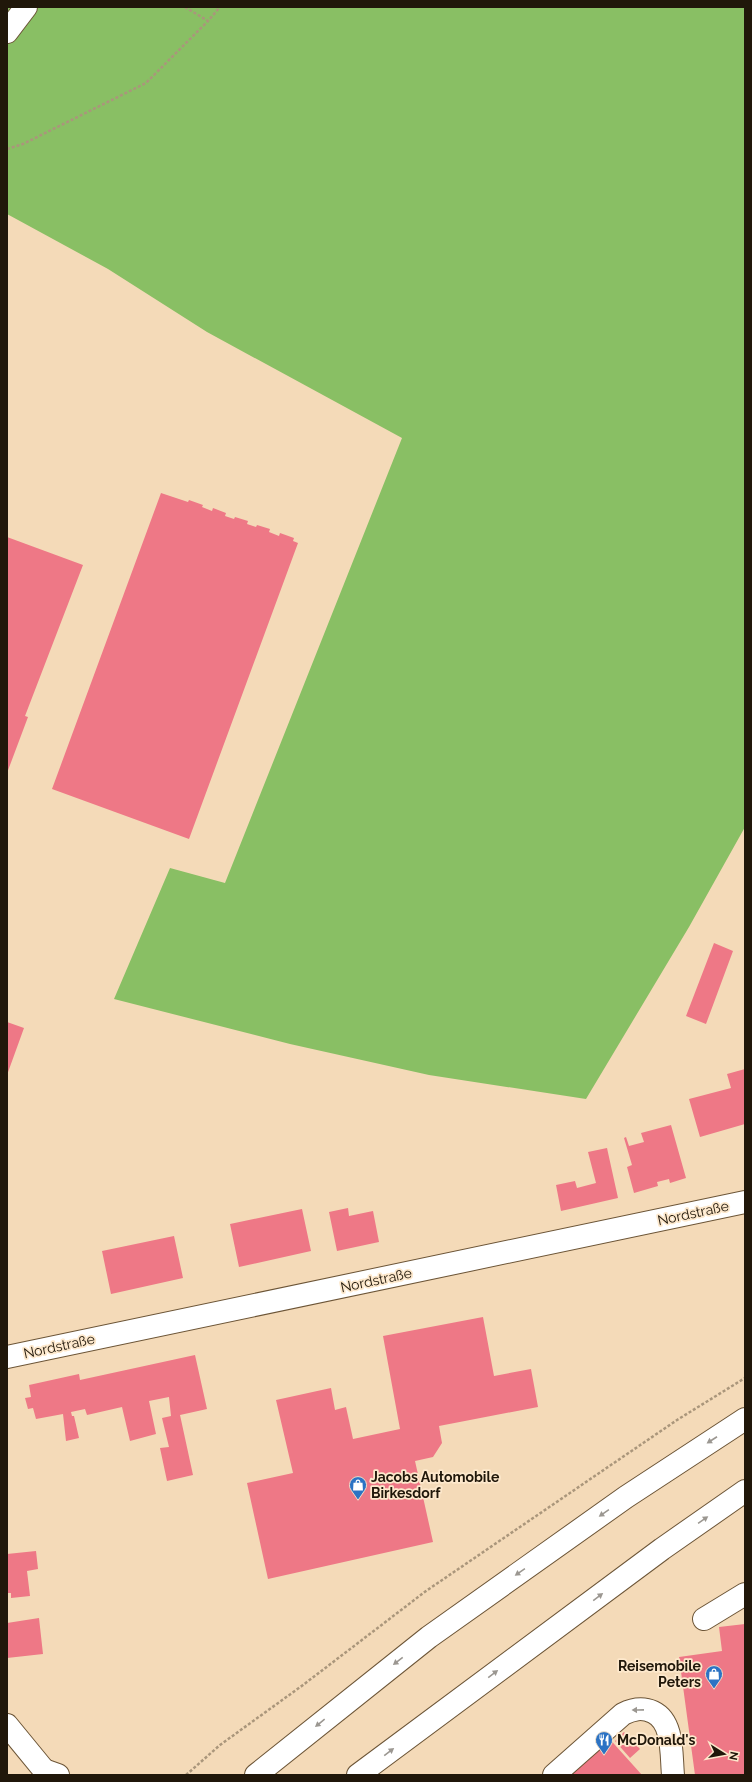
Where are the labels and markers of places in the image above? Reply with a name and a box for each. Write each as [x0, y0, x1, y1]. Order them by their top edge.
place label: Jacobs Automobile Birkesdorf [371, 1469, 500, 1501]
shop icon: Jacobs Automobile Birkesdorf [348, 1475, 368, 1500]
place label: Reisemobile Peters [618, 1658, 702, 1690]
shop icon: Reisemobile Peters [704, 1664, 724, 1689]
restaurant icon: McDonald's [594, 1730, 614, 1755]
place label: McDonald's [617, 1732, 696, 1748]

